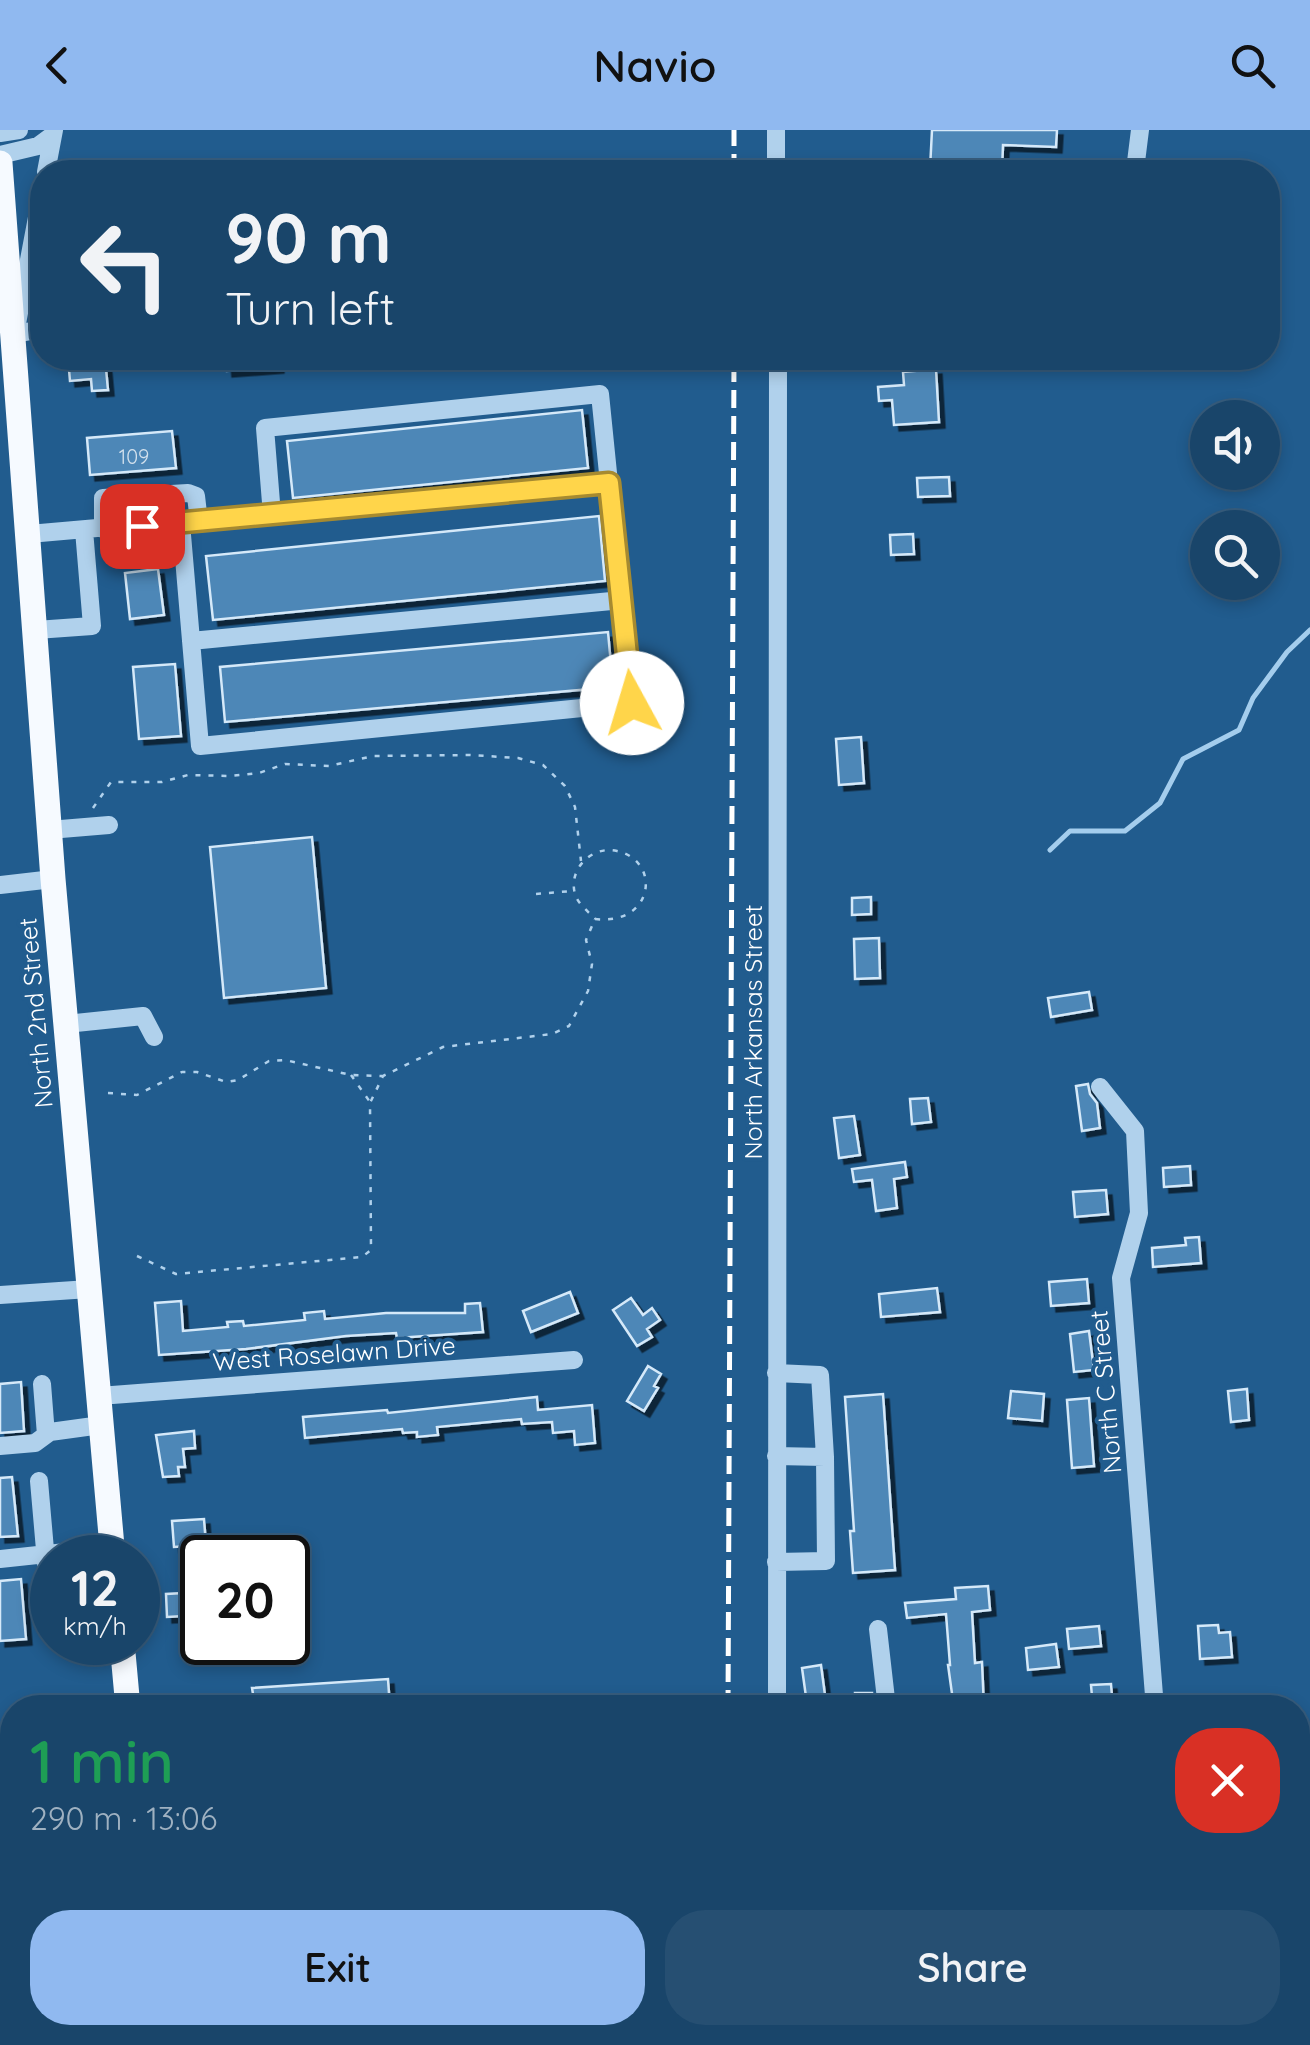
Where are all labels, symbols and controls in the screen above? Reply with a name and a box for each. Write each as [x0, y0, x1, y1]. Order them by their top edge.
text: Navio [593, 37, 717, 93]
icon: back [30, 38, 85, 93]
icon: search [1225, 38, 1280, 93]
text: 90 m [225, 193, 392, 281]
icon: left [60, 200, 190, 330]
text: Turn left [225, 280, 395, 336]
map controls [1190, 400, 1280, 600]
button: sound [1190, 400, 1280, 490]
house number: 109 [119, 444, 149, 469]
pin [100, 484, 185, 569]
icon: arrive [115, 499, 170, 554]
button: search [1190, 510, 1280, 600]
position arrow [580, 651, 684, 755]
street label: North Arkansas Street [737, 904, 768, 1160]
street label: North 2nd Street [11, 916, 59, 1110]
street label: North C Street [1082, 1309, 1128, 1475]
street label: West Roselawn Drive [211, 1329, 457, 1377]
speed limit sign: 20 [180, 1535, 310, 1665]
text: 12 [71, 1556, 119, 1619]
text: km/h [63, 1610, 127, 1641]
text: 1 min [30, 1723, 174, 1798]
button: close [1175, 1728, 1280, 1833]
text: 290 m · 13:06 [30, 1798, 217, 1838]
button: Exit [30, 1910, 645, 2025]
button: Share [665, 1910, 1280, 2025]

